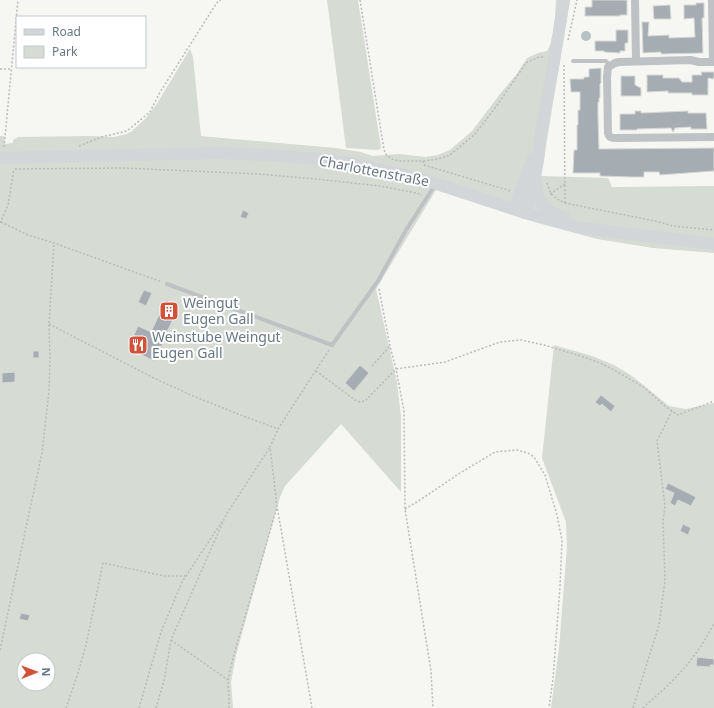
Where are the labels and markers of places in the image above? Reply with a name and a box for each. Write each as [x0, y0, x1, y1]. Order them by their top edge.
place label: Weingut Eugen Gall [183, 293, 254, 328]
building icon: Weingut Eugen Gall [158, 300, 180, 322]
place label: Weinstube Weingut Eugen Gall [152, 327, 281, 362]
restaurant icon: Weinstube Weingut Eugen Gall [127, 334, 149, 356]

